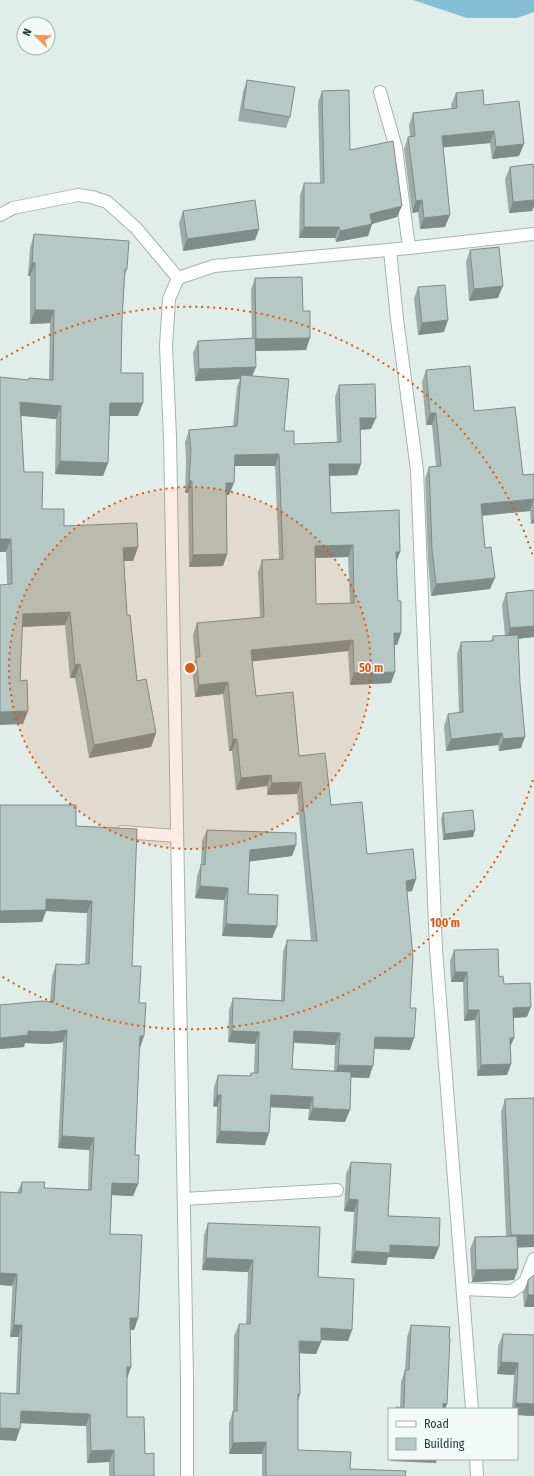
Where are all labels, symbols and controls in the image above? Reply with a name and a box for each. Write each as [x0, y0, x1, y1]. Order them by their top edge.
north arrow [16, 16, 56, 56]
text: N [20, 27, 35, 38]
centre of rings [183, 661, 197, 675]
text: 50 m [359, 661, 383, 675]
text: 100 m [430, 916, 460, 930]
legend [388, 1408, 518, 1460]
text: Road [424, 1417, 449, 1431]
text: Building [424, 1437, 465, 1451]

